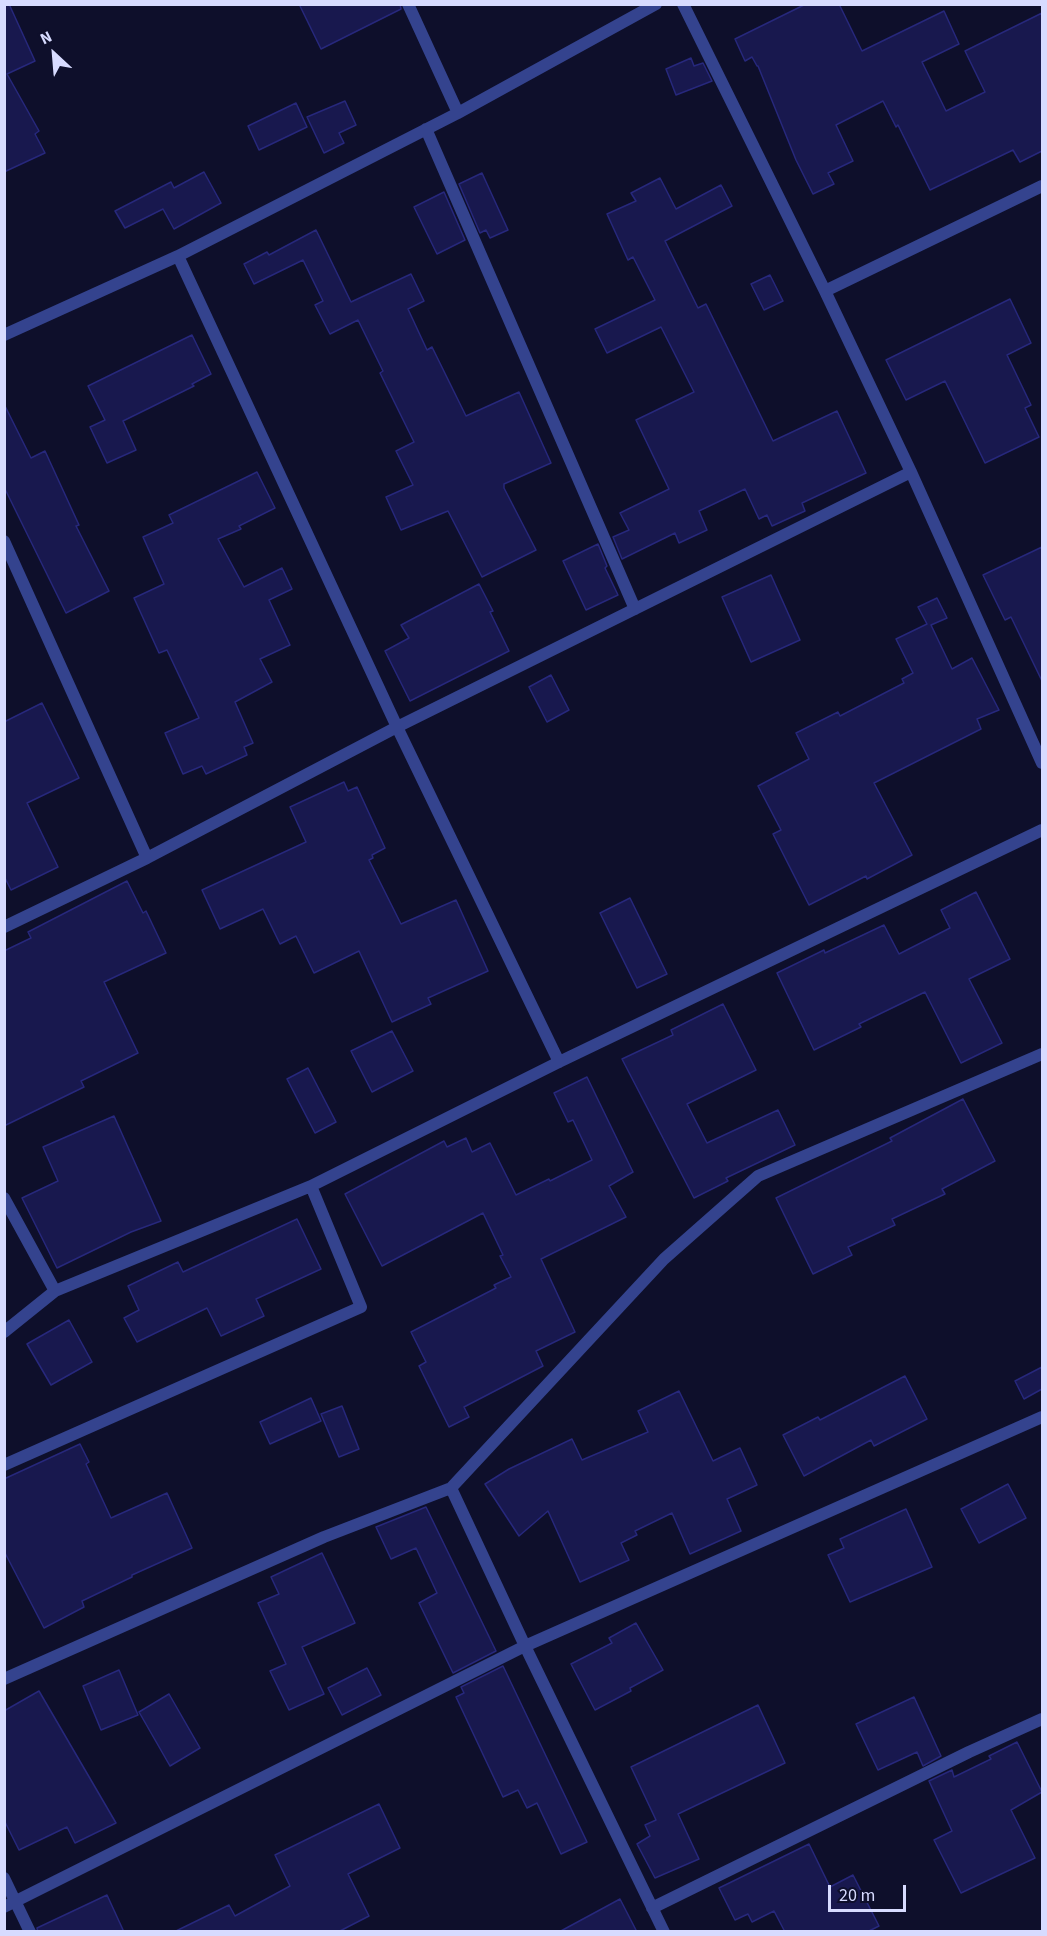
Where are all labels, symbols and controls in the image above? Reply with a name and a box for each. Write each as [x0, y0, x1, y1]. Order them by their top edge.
north arrow [24, 24, 84, 84]
text: N [36, 26, 56, 50]
scale bar [831, 1873, 909, 1911]
text: 20 m [839, 1883, 875, 1908]

